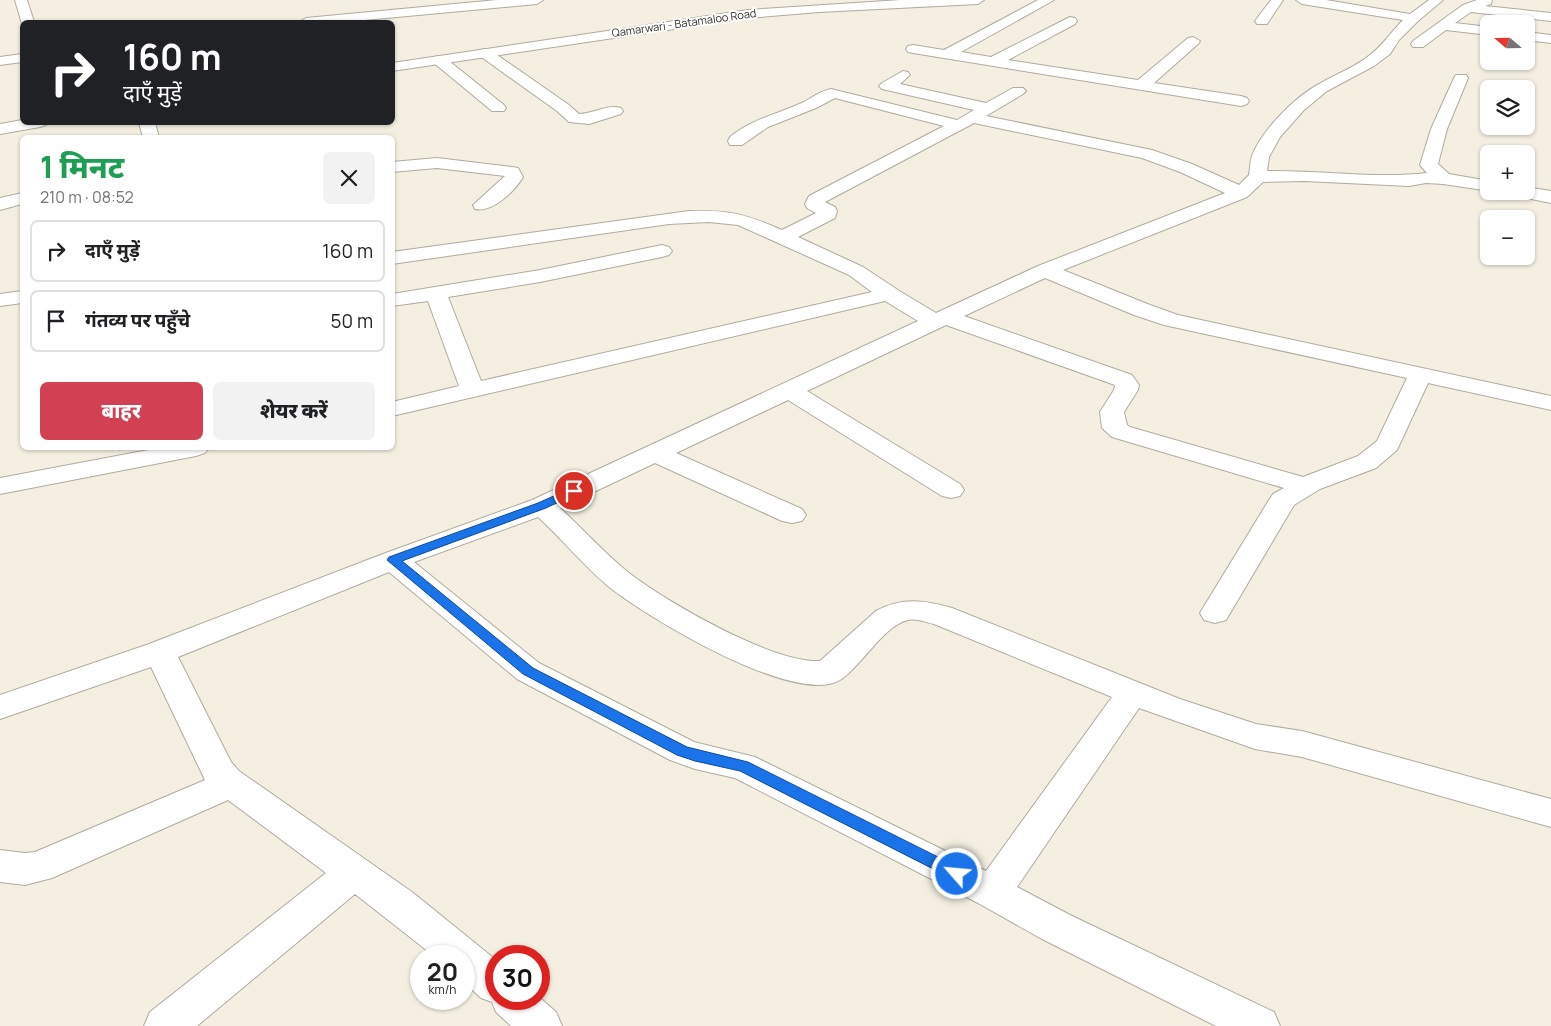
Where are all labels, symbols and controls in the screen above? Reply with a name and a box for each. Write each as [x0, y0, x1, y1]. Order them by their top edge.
street label: Qamarwari - Batamaloo Road [611, 5, 757, 40]
north arrow [1480, 15, 1535, 70]
map controls [1480, 15, 1535, 265]
text: 160 m [123, 33, 222, 81]
icon: right [40, 40, 105, 105]
text: दाएँ मुड़ें [123, 78, 182, 108]
button: layers [1480, 80, 1535, 135]
button: + [1480, 145, 1535, 200]
text: 1 मिनट [40, 146, 124, 187]
button: close [323, 152, 375, 204]
text: 210 m · 08:52 [40, 186, 134, 208]
button: − [1480, 210, 1535, 265]
icon: right [42, 237, 70, 265]
text: दाएँ मुड़ें [85, 237, 140, 263]
text: 160 m [322, 238, 373, 264]
icon: arrive [42, 307, 70, 335]
text: गंतव्य पर पहुँचे [85, 307, 190, 333]
text: 50 m [331, 308, 373, 334]
button: बाहर [40, 382, 203, 440]
button: शेयर करें [213, 382, 375, 440]
pin [553, 470, 595, 512]
icon: arrive [560, 477, 588, 505]
position arrow [930, 847, 982, 899]
speed limit sign: 30 [485, 945, 550, 1010]
text: 20 [427, 954, 458, 989]
text: km/h [429, 981, 456, 998]

